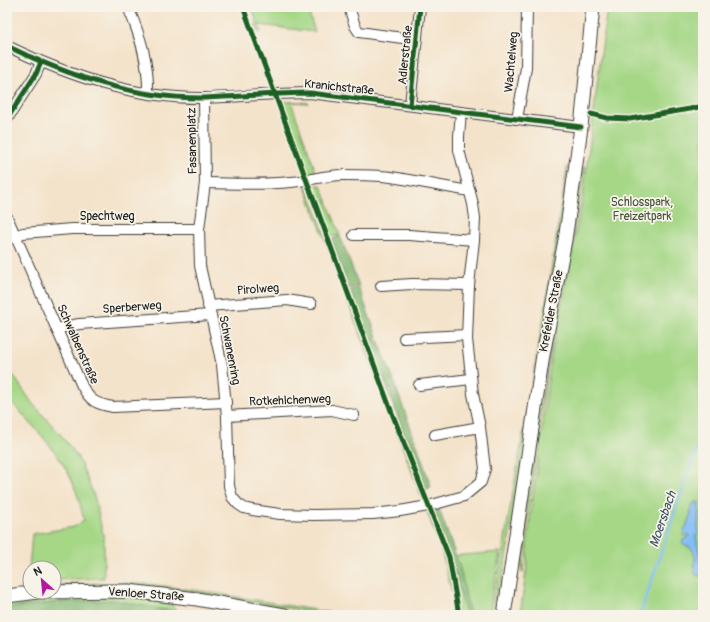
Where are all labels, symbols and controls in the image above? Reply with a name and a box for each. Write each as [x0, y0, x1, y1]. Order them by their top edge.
street label: Adlerstraße [395, 25, 416, 85]
street label: Wachtelweg [501, 31, 522, 93]
street label: Kranichstraße [303, 76, 375, 99]
street label: Fasanenplatz [184, 107, 201, 174]
park label: Schlosspark, Freizeitpark [611, 195, 673, 224]
street label: Spechtweg [79, 209, 135, 224]
street label: Krefelder Straße [536, 269, 567, 353]
street label: Pirolweg [236, 281, 280, 298]
street label: Sperberweg [102, 298, 162, 317]
street label: Schwalbenstraße [53, 302, 102, 387]
street label: Schwanenring [215, 314, 244, 386]
street label: Rotkehlchenweg [249, 392, 331, 409]
water label: Moersbach [646, 488, 680, 550]
north arrow [22, 560, 62, 600]
text: N [31, 564, 44, 579]
street label: Venloer Straße [108, 584, 184, 605]

